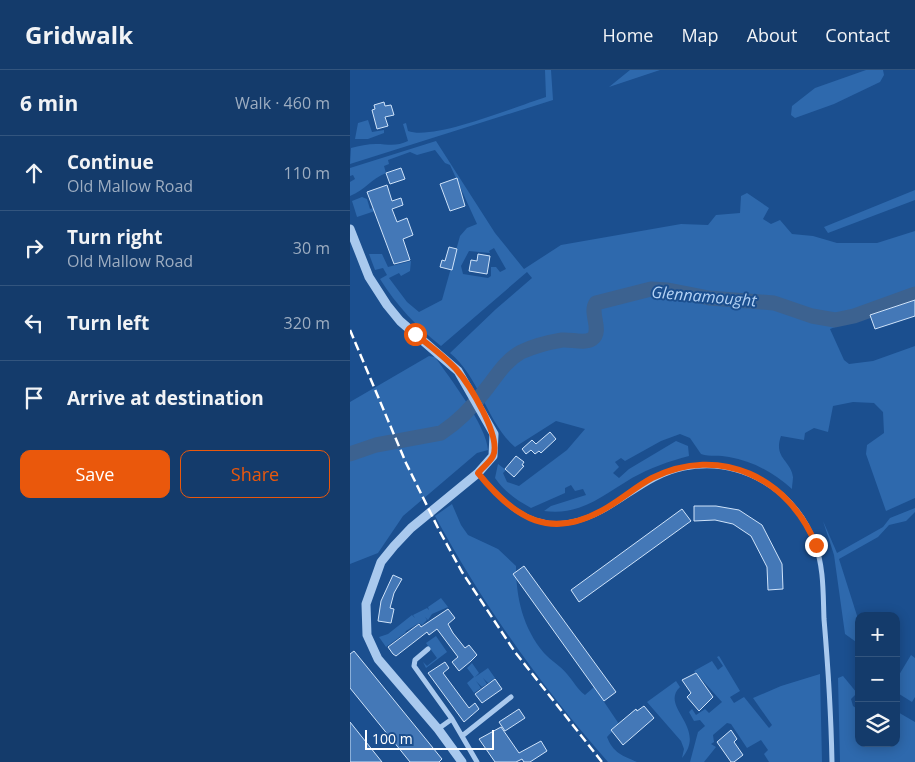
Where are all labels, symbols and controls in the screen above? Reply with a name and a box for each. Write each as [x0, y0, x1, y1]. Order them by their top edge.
text: Gridwalk [25, 18, 133, 51]
text: Home [603, 23, 653, 47]
text: Map [681, 23, 719, 47]
text: About [747, 23, 797, 47]
text: Contact [825, 23, 890, 47]
text: 6 min [20, 89, 78, 117]
text: Walk · 460 m [235, 92, 330, 114]
text: Continue [67, 149, 154, 175]
icon: ahead [20, 159, 48, 187]
text: 110 m [284, 162, 330, 184]
text: Old Mallow Road [67, 175, 193, 197]
text: Turn right [67, 224, 162, 250]
icon: right [20, 234, 48, 262]
text: 30 m [293, 237, 330, 259]
text: Old Mallow Road [67, 250, 193, 272]
water label: Glennamought [651, 280, 758, 312]
icon: left [20, 309, 48, 337]
text: Turn left [67, 310, 149, 336]
text: 320 m [284, 312, 330, 334]
route start [404, 323, 427, 346]
icon: arrive [20, 384, 48, 412]
text: Arrive at destination [67, 385, 264, 411]
button: Save [20, 450, 170, 498]
button: Share [180, 450, 330, 498]
route end [805, 534, 828, 557]
map controls [855, 612, 900, 747]
button: + [855, 612, 900, 657]
button: − [855, 657, 900, 702]
button: layers [855, 702, 900, 747]
scale bar [365, 727, 494, 750]
text: 100 m [372, 729, 413, 748]

